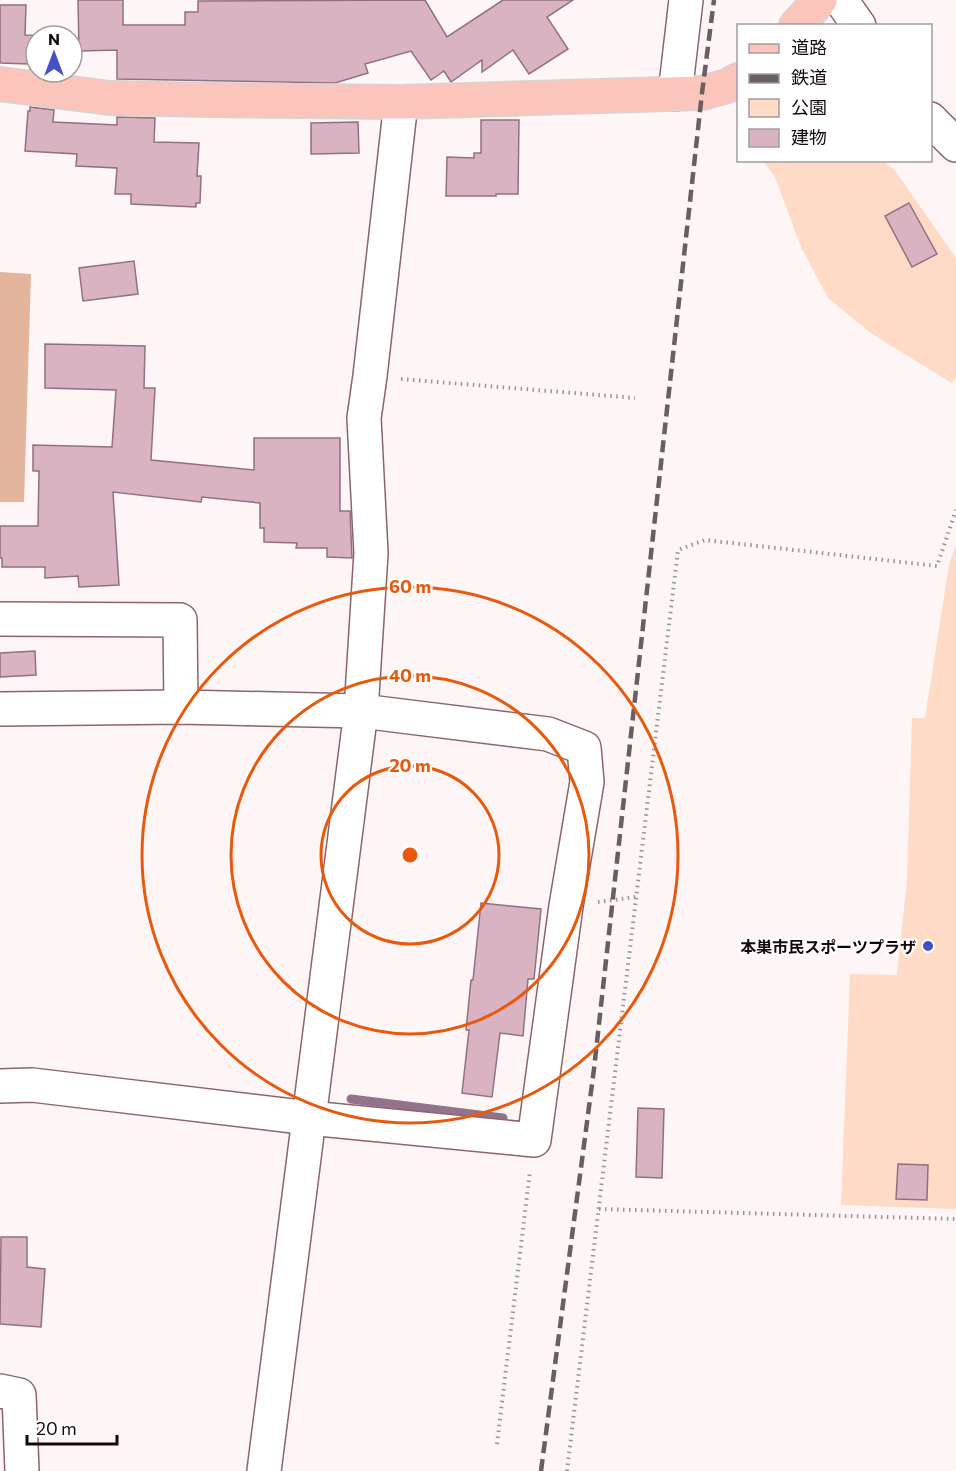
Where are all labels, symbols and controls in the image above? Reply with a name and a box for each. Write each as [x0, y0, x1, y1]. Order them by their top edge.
north arrow [24, 24, 84, 84]
legend [737, 24, 932, 162]
text: N [48, 29, 60, 48]
text: 道路 [791, 36, 827, 58]
text: 鉄道 [791, 66, 827, 88]
text: 公園 [791, 96, 827, 118]
text: 建物 [791, 126, 827, 148]
text: 60 m [389, 575, 431, 597]
text: 40 m [389, 664, 431, 686]
text: 20 m [389, 754, 431, 776]
centre of rings [400, 845, 420, 865]
place label: 本巣市民スポーツプラザ [740, 937, 916, 956]
marker: 本巣市民スポーツプラザ [921, 939, 935, 953]
scale bar [27, 1408, 117, 1446]
text: 20 m [36, 1417, 77, 1439]

